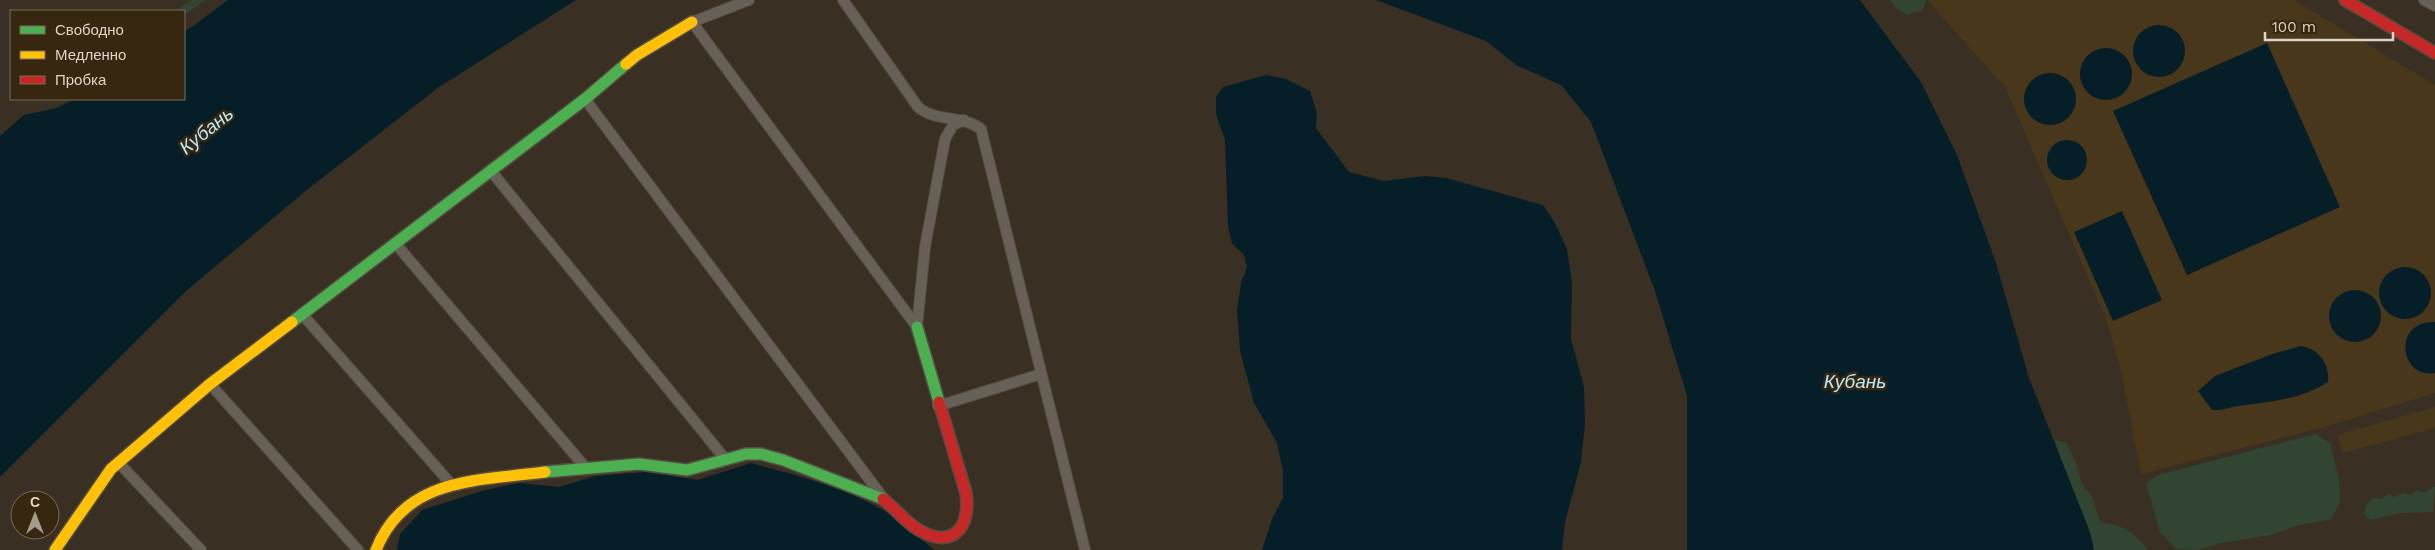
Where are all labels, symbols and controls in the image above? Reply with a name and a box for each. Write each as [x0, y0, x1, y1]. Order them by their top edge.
legend [10, 10, 185, 100]
scale bar [2265, 10, 2392, 42]
text: 100 m [2272, 18, 2316, 36]
text: Свободно [55, 21, 124, 39]
text: Медленно [55, 46, 126, 64]
text: Пробка [55, 71, 107, 89]
water label: Кубань [175, 102, 238, 159]
water label: Кубань [1824, 370, 1886, 393]
north arrow [10, 490, 60, 540]
text: С [30, 494, 40, 510]

